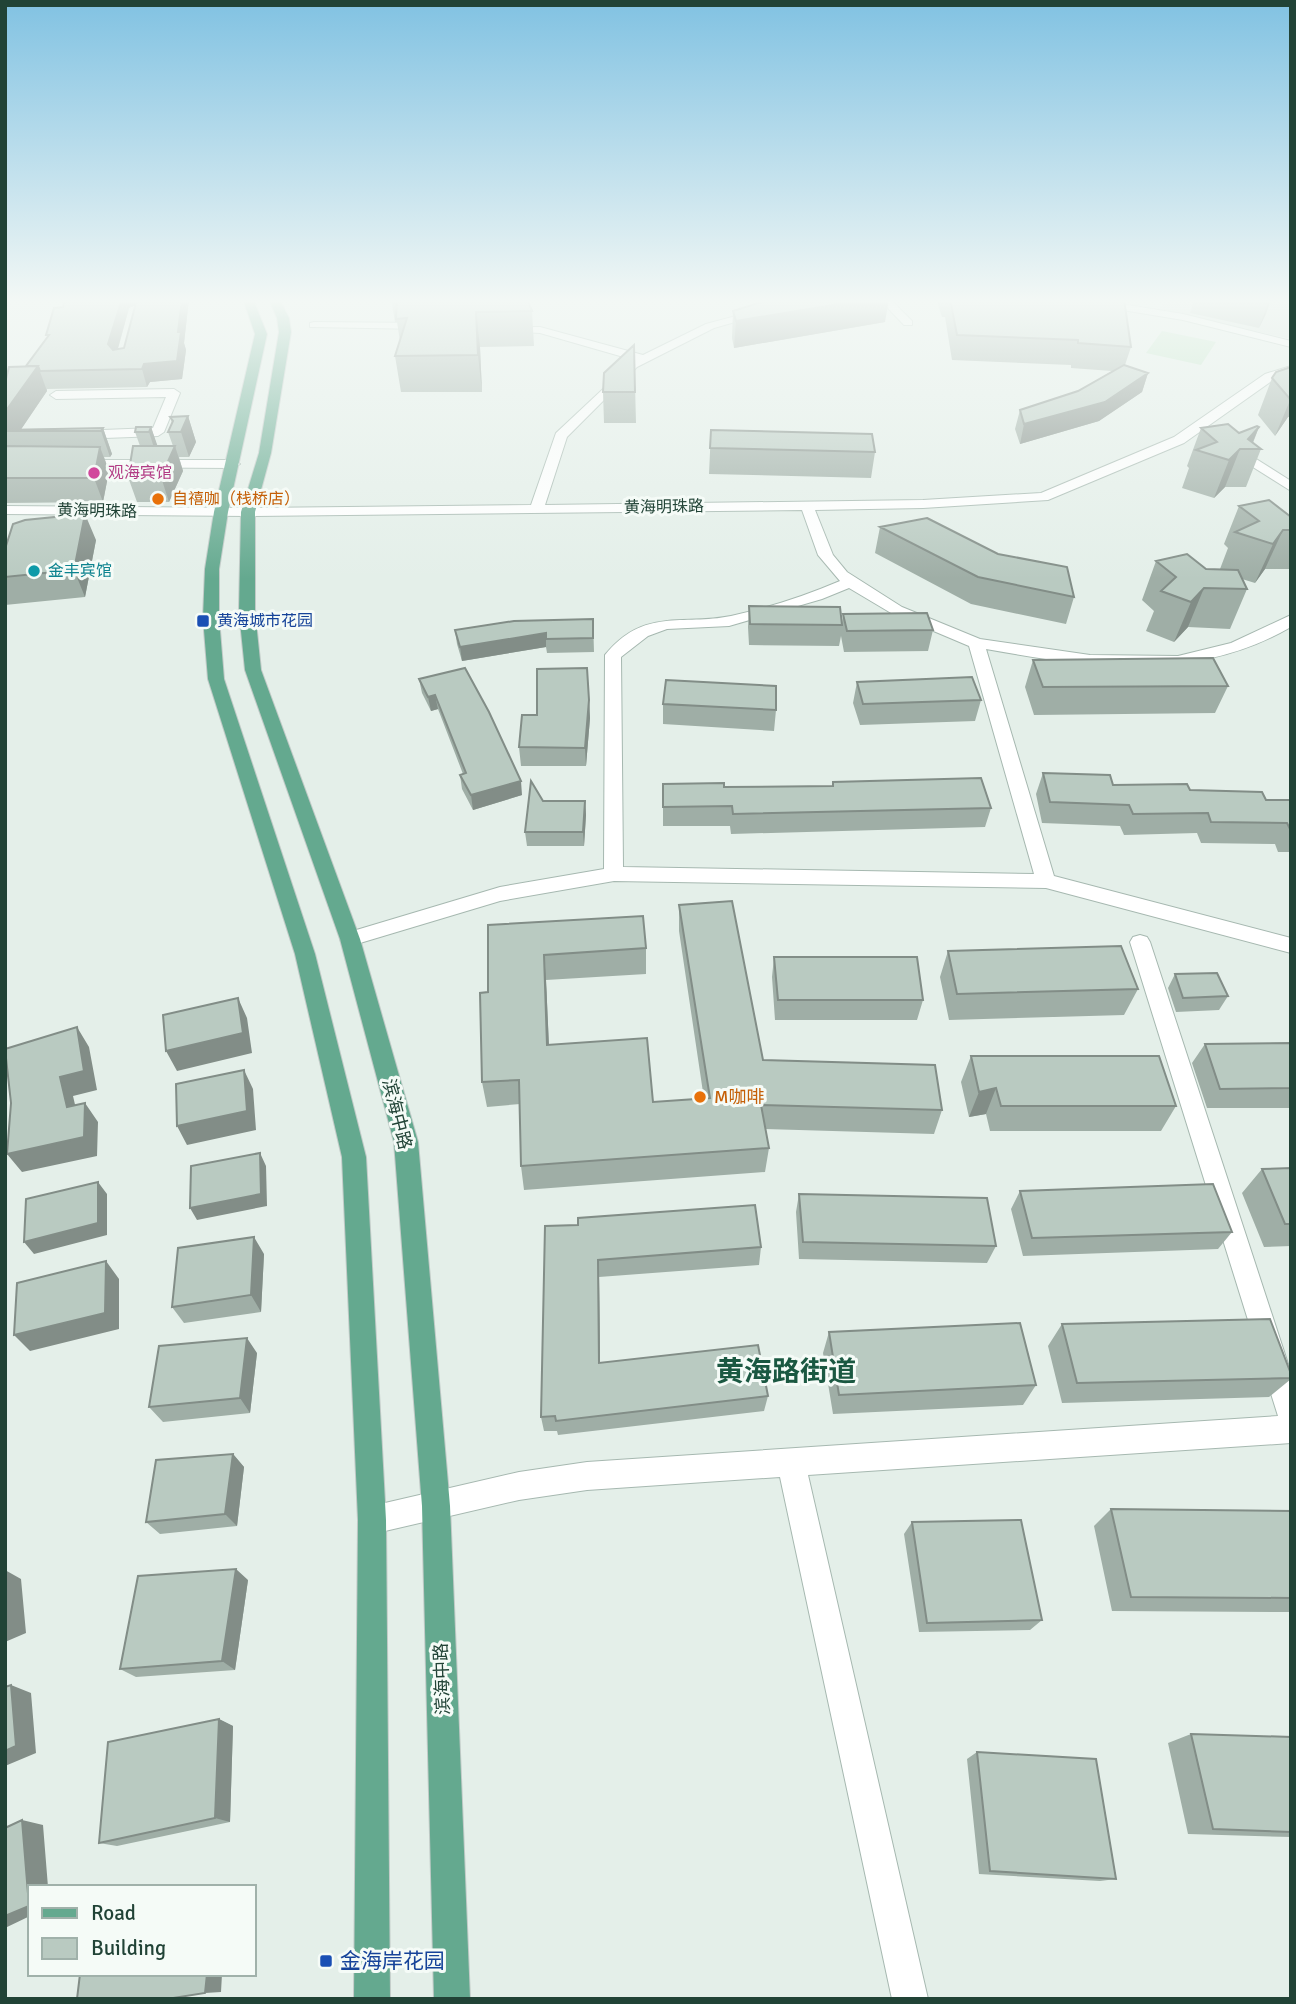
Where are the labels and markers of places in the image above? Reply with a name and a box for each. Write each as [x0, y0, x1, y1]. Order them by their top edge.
place label: 观海宾馆 [108, 463, 172, 483]
marker: 观海宾馆 [86, 465, 102, 481]
place label: 自禧咖（栈桥店） [172, 489, 300, 509]
marker: 自禧咖（栈桥店） [150, 491, 166, 507]
place label: 金丰宾馆 [48, 561, 112, 581]
marker: 金丰宾馆 [26, 563, 42, 579]
place label: 黄海城市花园 [217, 611, 313, 631]
marker: 黄海城市花园 [195, 613, 211, 629]
place label: M咖啡 [714, 1086, 765, 1108]
marker: M咖啡 [692, 1089, 708, 1105]
place label: 金海岸花园 [340, 1948, 445, 1974]
marker: 金海岸花园 [318, 1953, 334, 1969]

